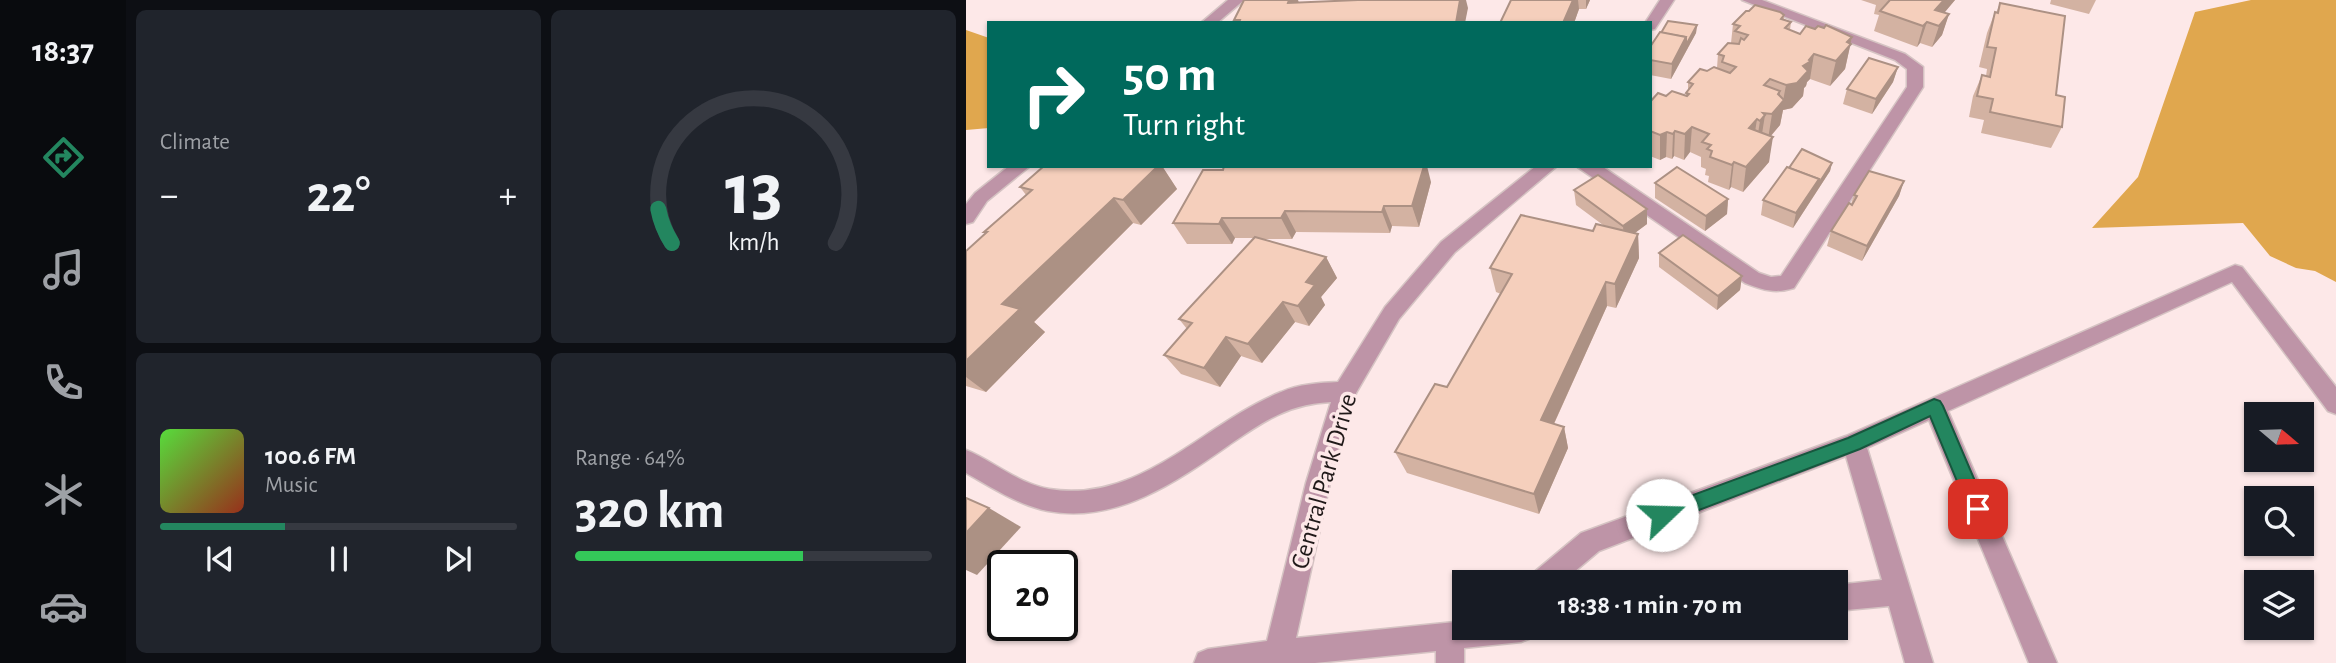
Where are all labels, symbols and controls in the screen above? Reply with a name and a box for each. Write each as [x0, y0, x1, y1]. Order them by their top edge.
text: 18:37 [32, 35, 94, 67]
icon: right [1008, 49, 1099, 140]
text: 50 m [1123, 51, 1217, 100]
text: Turn right [1123, 109, 1245, 141]
text: Climate [160, 131, 230, 154]
icon: directions [39, 133, 88, 182]
text: 13 [725, 155, 782, 228]
text: 22° [306, 169, 371, 221]
text: − [160, 177, 178, 215]
text: + [499, 177, 517, 215]
text: km/h [728, 229, 779, 254]
icon: music [39, 245, 88, 294]
icon: phone [39, 358, 88, 407]
street label: Central Park Drive [1287, 391, 1361, 572]
north arrow [2244, 402, 2314, 472]
map controls [2244, 402, 2314, 640]
text: 100.6 FM [265, 443, 356, 469]
text: Range · 64% [575, 447, 685, 470]
icon: climate [39, 470, 88, 519]
text: Music [265, 474, 317, 497]
position arrow [1625, 478, 1699, 552]
pin [1948, 479, 2008, 539]
text: 320 km [575, 485, 725, 537]
button: search [2244, 486, 2314, 556]
icon: arrive [1959, 490, 1997, 528]
icon: previous [201, 540, 239, 578]
icon: pause [320, 540, 358, 578]
icon: next [439, 540, 477, 578]
speed limit sign: 20 [987, 550, 1078, 641]
button: layers [2244, 570, 2314, 640]
icon: car [39, 582, 88, 631]
text: 18:38 · 1 min · 70 m [1558, 592, 1742, 618]

